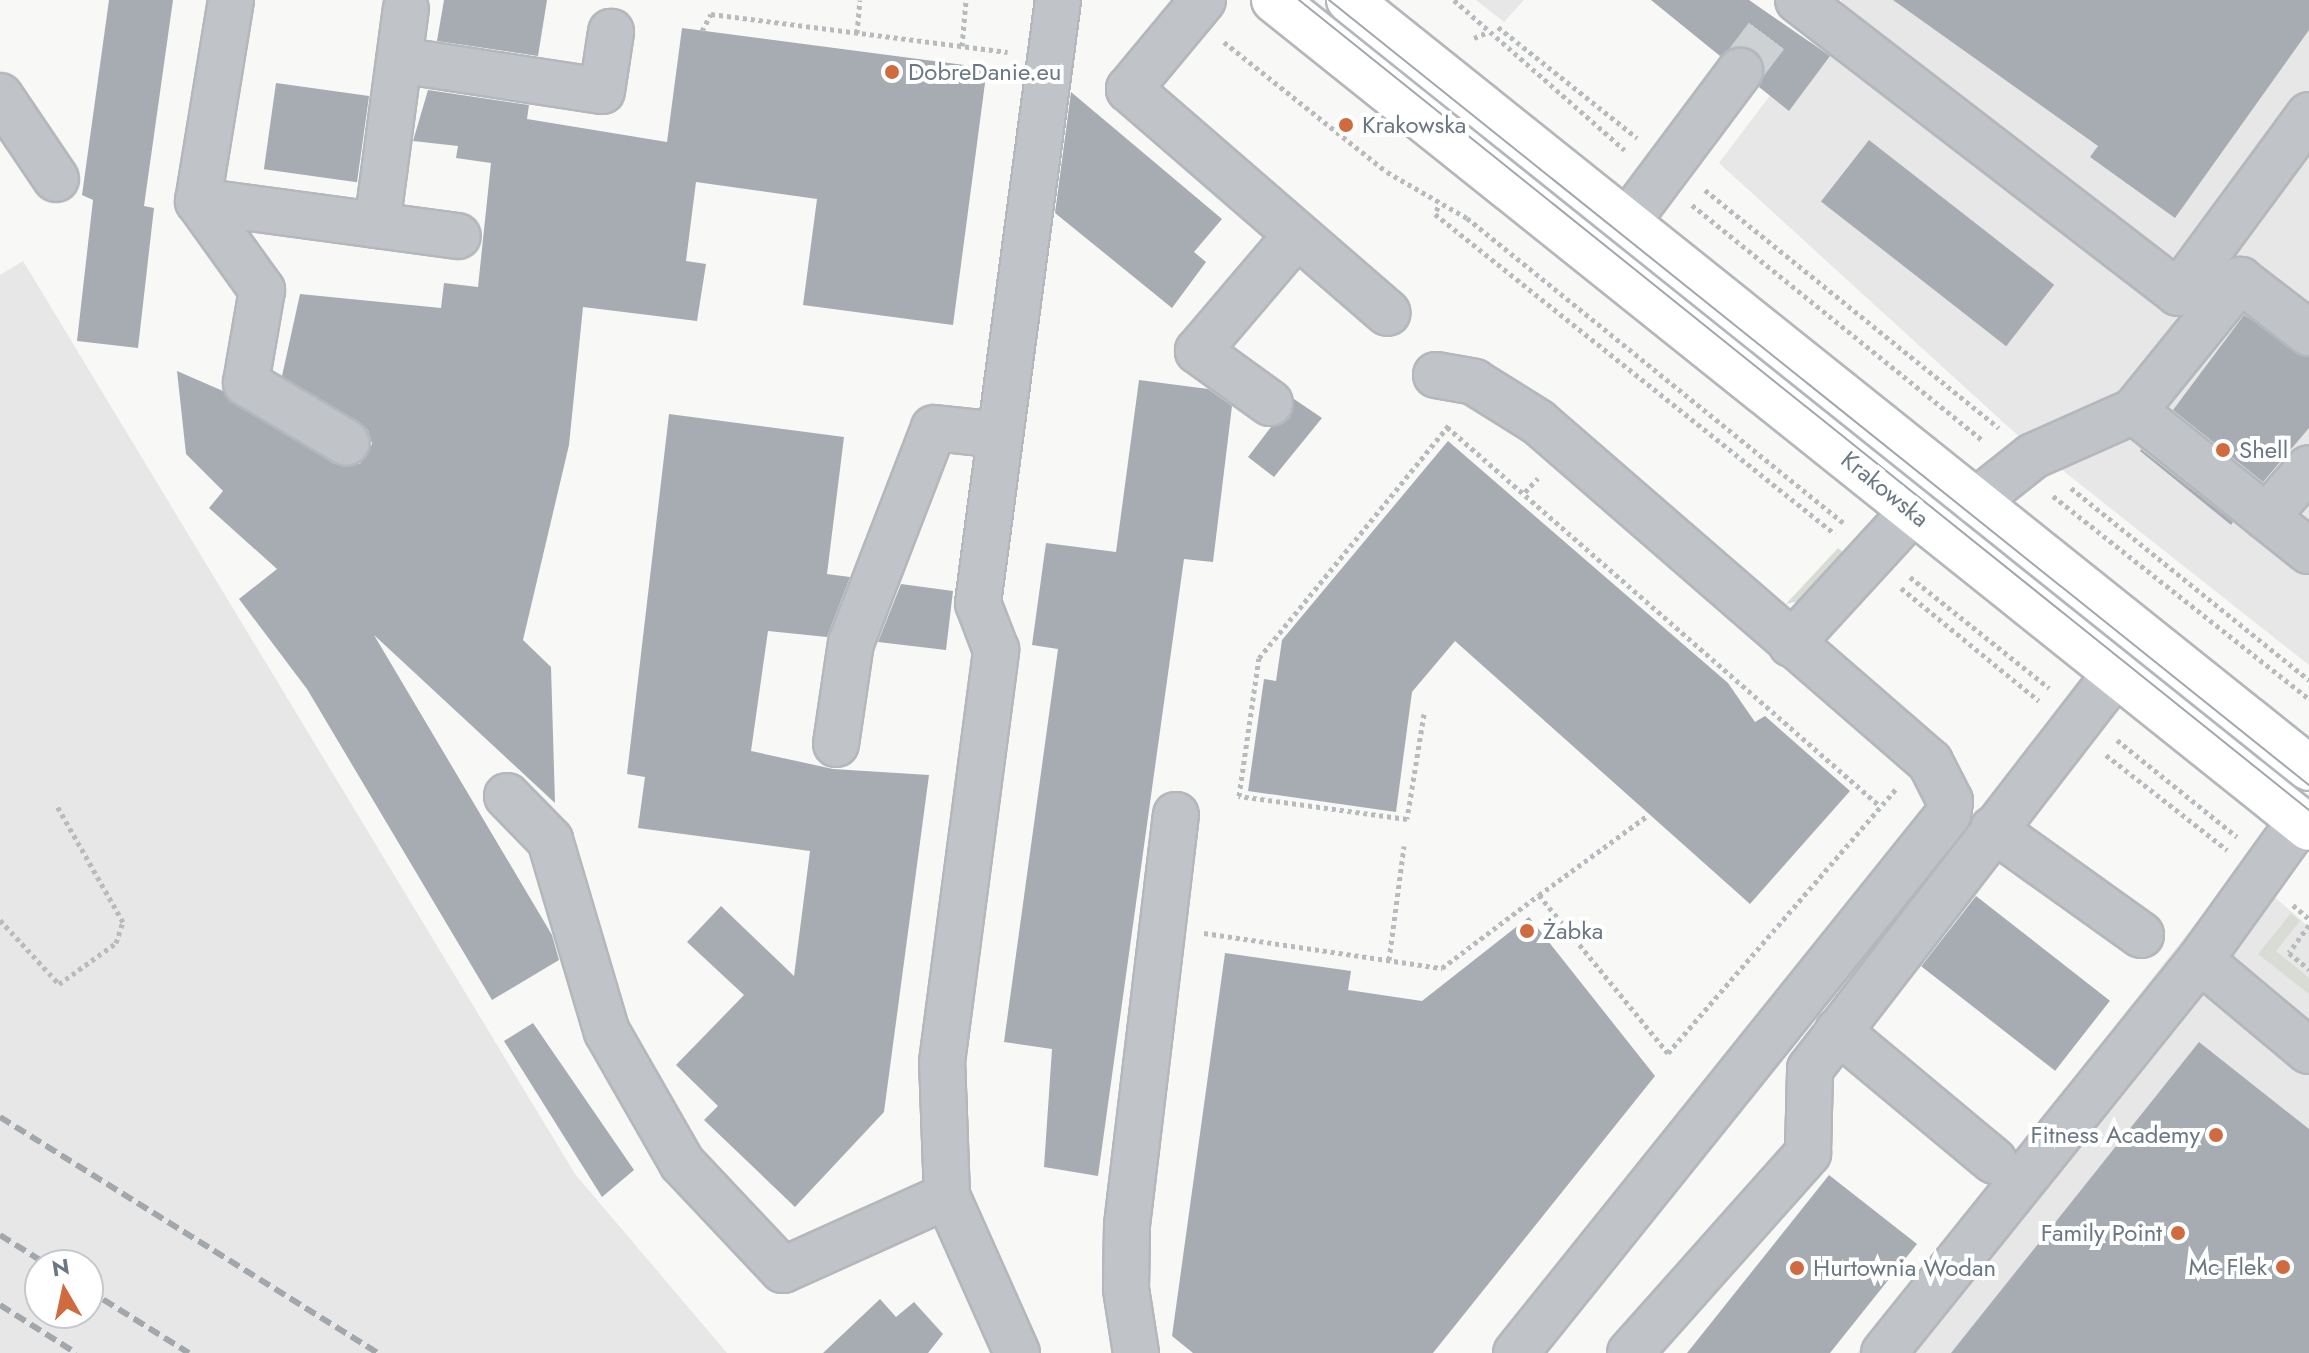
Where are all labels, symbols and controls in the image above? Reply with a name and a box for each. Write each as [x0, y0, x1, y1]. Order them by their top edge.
place label: DobreDanie.eu [908, 58, 1061, 86]
marker: DobreDanie.eu [883, 63, 901, 81]
place label: Krakowska [1362, 111, 1466, 139]
marker: Krakowska [1337, 116, 1355, 134]
place label: Shell [2239, 436, 2288, 464]
marker: Shell [2214, 441, 2232, 459]
street label: Krakowska [1835, 445, 1935, 533]
place label: Żabka [1543, 917, 1603, 945]
marker: Żabka [1518, 922, 1536, 940]
place label: Fitness Academy [2030, 1121, 2200, 1149]
marker: Fitness Academy [2207, 1126, 2225, 1144]
place label: Family Point [2041, 1219, 2162, 1247]
marker: Family Point [2169, 1224, 2187, 1242]
north arrow [24, 1249, 104, 1329]
text: N [49, 1250, 72, 1284]
place label: Mc Flek [2188, 1253, 2267, 1281]
place label: Hurtownia Wodan [1813, 1254, 1996, 1282]
marker: Mc Flek [2274, 1258, 2292, 1276]
marker: Hurtownia Wodan [1788, 1259, 1806, 1277]

